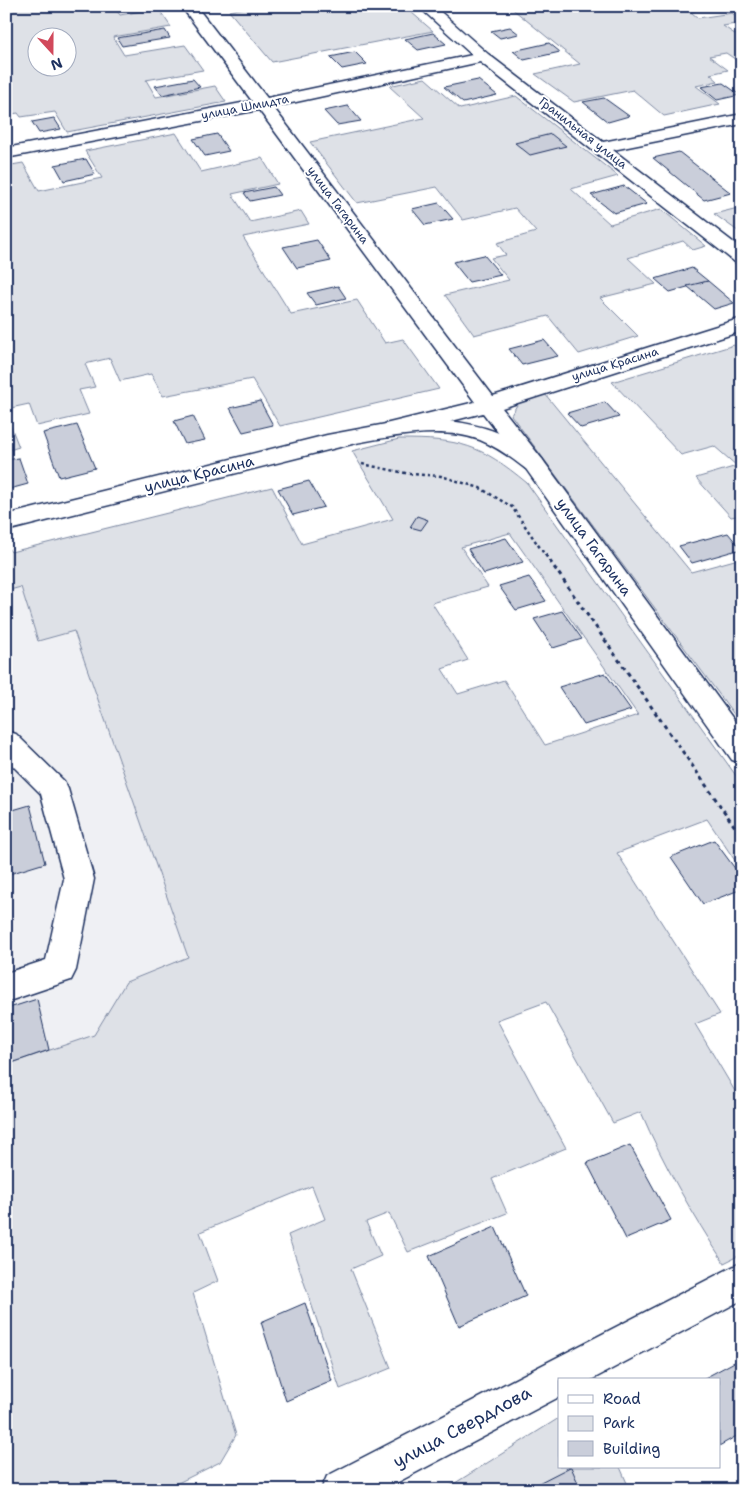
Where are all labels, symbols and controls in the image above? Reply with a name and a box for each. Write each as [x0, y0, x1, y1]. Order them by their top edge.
north arrow [28, 28, 78, 78]
text: N [48, 54, 65, 75]
street label: улица Шмидта [200, 91, 291, 123]
street label: Гранильная улица [535, 93, 631, 173]
street label: улица Гагарина [304, 163, 373, 248]
street label: улица Красина [570, 343, 661, 385]
street label: улица Красина [142, 451, 257, 497]
street label: улица Гагарина [552, 494, 637, 601]
legend [558, 1378, 720, 1468]
street label: улица Свердлова [389, 1380, 535, 1474]
text: Road [603, 1389, 641, 1409]
text: Park [603, 1413, 635, 1433]
text: Building [603, 1439, 660, 1459]

